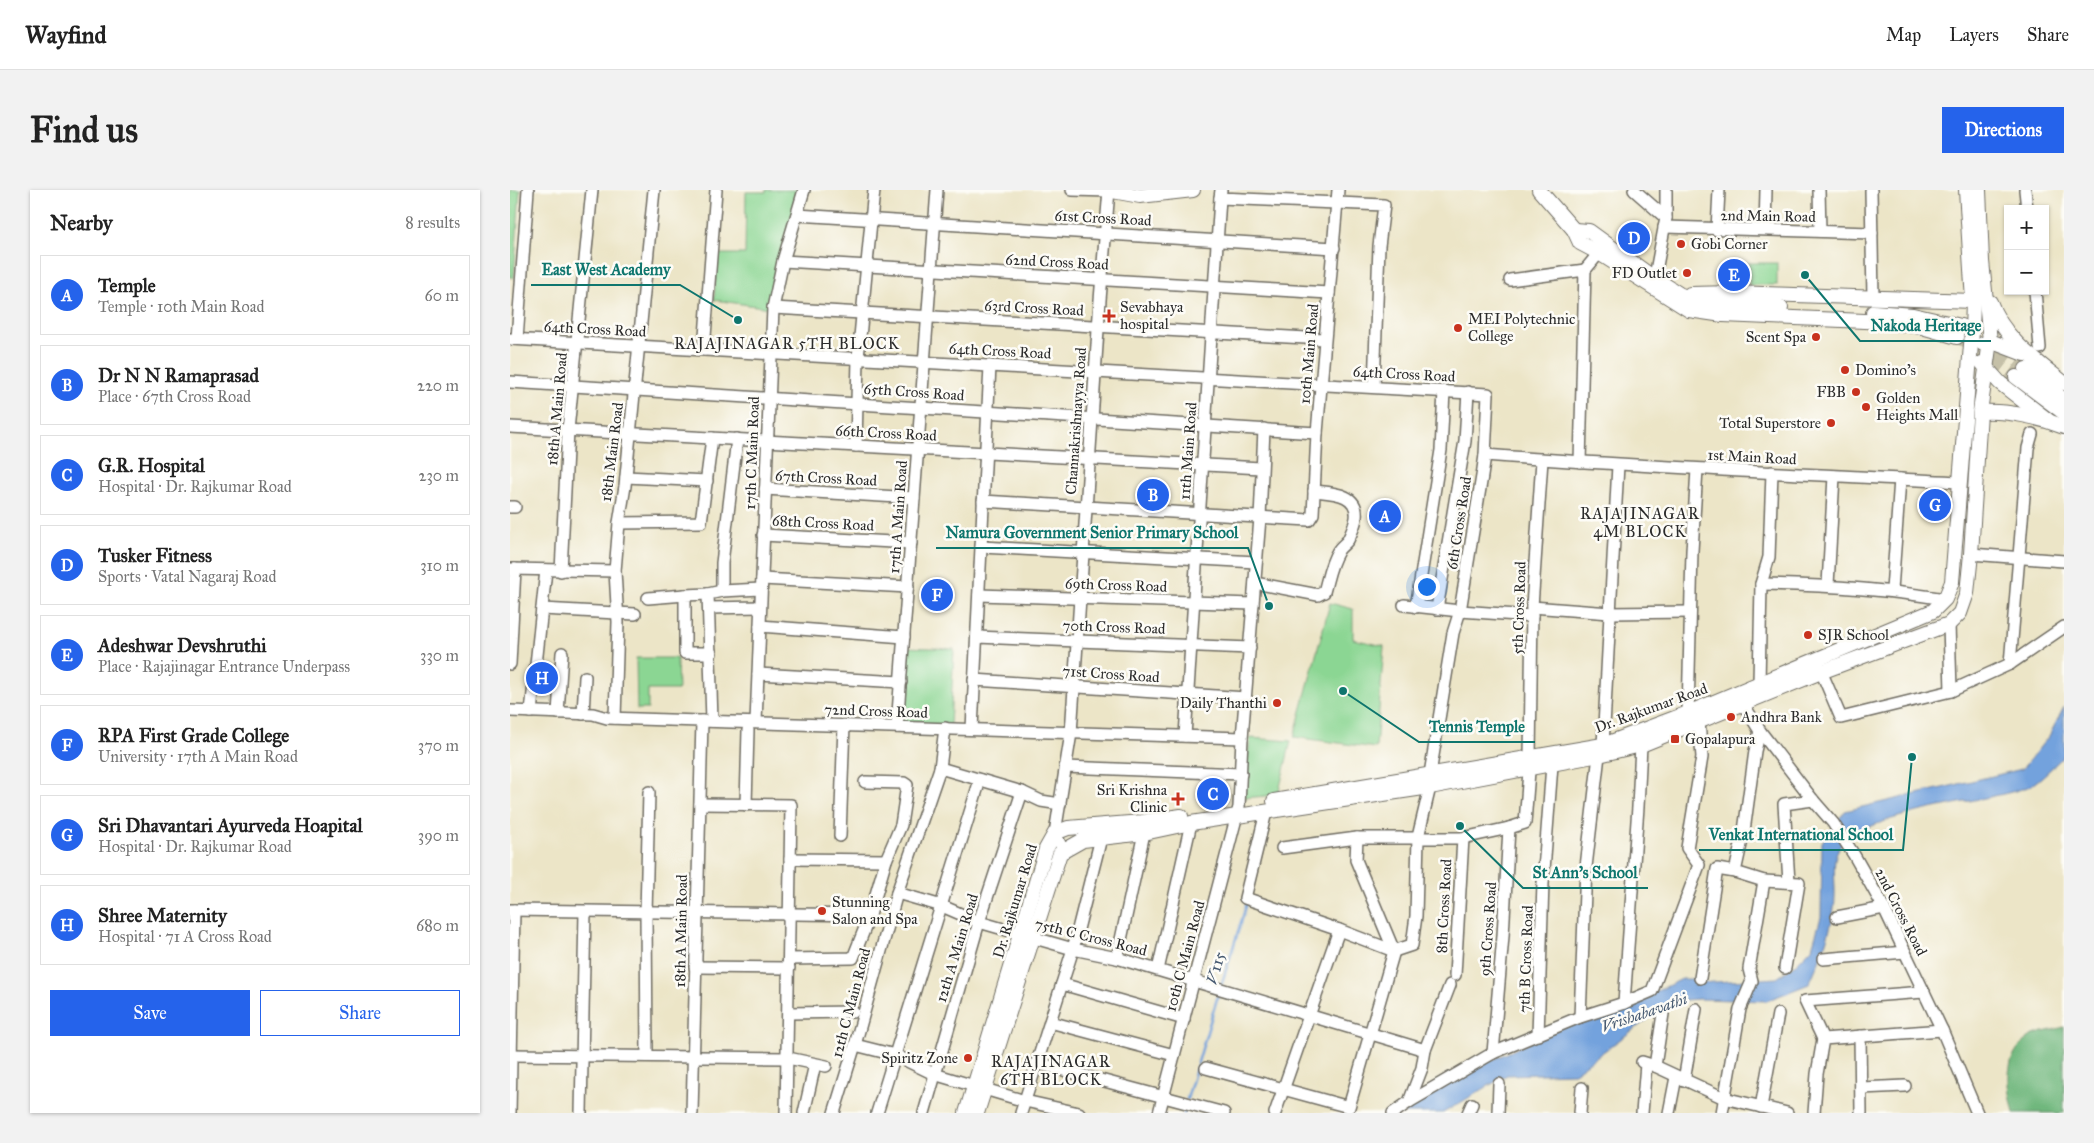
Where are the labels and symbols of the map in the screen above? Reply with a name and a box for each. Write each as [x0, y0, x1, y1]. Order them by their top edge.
street label: 61st Cross Road [1054, 206, 1152, 230]
street label: 2nd Main Road [1720, 206, 1816, 226]
pin: D [1618, 219, 1650, 257]
place label: Gobi Corner [1691, 235, 1768, 253]
marker: Gobi Corner [1675, 238, 1687, 250]
street label: 62nd Cross Road [1005, 250, 1110, 274]
callout: East West Academy [531, 254, 680, 285]
pin: E [1718, 256, 1750, 294]
text: East West Academy [542, 260, 672, 280]
place label: FD Outlet [1612, 264, 1678, 282]
marker: FD Outlet [1681, 267, 1693, 279]
street label: 63rd Cross Road [984, 296, 1085, 320]
place label: Sevabhaya hospital [1120, 298, 1184, 333]
street label: 10th Main Road [1296, 303, 1322, 405]
marker: Sevabhaya hospital [1102, 309, 1116, 323]
place label: MEI Polytechnic College [1468, 310, 1575, 345]
callout: Nakoda Heritage [1860, 310, 1991, 341]
text: Nakoda Heritage [1871, 316, 1982, 336]
street label: 64th Cross Road [543, 317, 647, 341]
marker: MEI Polytechnic College [1452, 322, 1464, 334]
place label: Scent Spa [1746, 328, 1807, 346]
marker: Scent Spa [1810, 331, 1822, 343]
district label: RAJAJINAGAR 5TH BLOCK [674, 334, 900, 354]
street label: 64th Cross Road [948, 339, 1052, 363]
street label: Channakrishnayya Road [1062, 346, 1090, 495]
street label: 18th A Main Road [543, 351, 571, 466]
place label: Domino's [1855, 361, 1916, 379]
street label: 64th Cross Road [1352, 362, 1456, 386]
marker: Domino's [1839, 364, 1851, 376]
street label: 65th Cross Road [863, 379, 966, 405]
place label: FBB [1816, 383, 1846, 401]
marker: FBB [1850, 386, 1862, 398]
place label: Golden Heights Mall [1876, 389, 1959, 424]
street label: 17th C Main Road [741, 396, 763, 510]
street label: 18th Main Road [597, 401, 627, 503]
street label: 11th Main Road [1176, 401, 1200, 500]
marker: Golden Heights Mall [1860, 401, 1872, 413]
place label: Total Superstore [1719, 414, 1821, 432]
marker: Total Superstore [1825, 417, 1837, 429]
street label: 66th Cross Road [835, 421, 938, 445]
street label: 1st Main Road [1707, 446, 1797, 468]
street label: 17th A Main Road [885, 459, 911, 574]
street label: 67th Cross Road [775, 466, 878, 490]
street label: 6th Cross Road [1443, 475, 1475, 571]
pin: B [1137, 476, 1169, 514]
pin: G [1919, 486, 1951, 524]
pin: A [1369, 497, 1401, 535]
district label: RAJAJINAGAR 4M BLOCK [1580, 504, 1700, 541]
street label: 68th Cross Road [772, 511, 875, 535]
callout: Namura Government Senior Primary School [936, 517, 1248, 548]
text: Namura Government Senior Primary School [946, 523, 1239, 543]
street label: 5th Cross Road [1508, 561, 1530, 655]
street label: 69th Cross Road [1065, 574, 1168, 596]
your location [1414, 574, 1440, 600]
pin: F [921, 576, 953, 614]
street label: 70th Cross Road [1062, 616, 1166, 638]
place label: SJR School [1818, 626, 1890, 645]
marker: SJR School [1802, 629, 1814, 641]
pin: H [526, 659, 558, 697]
street label: 71st Cross Road [1062, 662, 1161, 686]
street label: Dr. Rajkumar Road [1592, 679, 1710, 737]
place label: Daily Thanthi [1180, 694, 1267, 712]
marker: Daily Thanthi [1271, 697, 1283, 709]
street label: 72nd Cross Road [824, 700, 929, 722]
place label: Andhra Bank [1740, 708, 1822, 726]
callout: Tennis Temple [1419, 711, 1535, 742]
marker: Andhra Bank [1725, 711, 1737, 723]
text: Tennis Temple [1428, 717, 1525, 737]
place label: Gopalapura [1685, 730, 1756, 748]
marker: Gopalapura [1669, 733, 1681, 745]
pin: C [1197, 775, 1229, 813]
place label: Sri Krishna Clinic [1097, 781, 1168, 816]
marker: Sri Krishna Clinic [1171, 792, 1185, 806]
callout: Venkat International School [1699, 819, 1903, 850]
text: Venkat International School [1708, 825, 1894, 844]
street label: Dr. Rajkumar Road [989, 841, 1041, 960]
callout: St Ann's School [1523, 857, 1648, 888]
street label: 8th Cross Road [1433, 858, 1455, 954]
text: St Ann's School [1533, 863, 1638, 882]
street label: 2nd Cross Road [1871, 865, 1931, 959]
street label: 18th A Main Road [671, 874, 691, 988]
street label: 9th Cross Road [1476, 881, 1500, 977]
street label: 12th A Main Road [932, 891, 982, 1005]
place label: Stunning Salon and Spa [832, 893, 918, 928]
street label: 10th C Main Road [1162, 898, 1209, 1013]
street label: 7th B Cross Road [1515, 904, 1537, 1013]
marker: Stunning Salon and Spa [816, 905, 828, 917]
street label: 75th C Cross Road [1033, 914, 1149, 960]
street label: 12th C Main Road [828, 946, 874, 1060]
water label: V115 [1202, 949, 1229, 987]
water label: Vrishabavathi [1599, 989, 1690, 1036]
place label: Spiritz Zone [881, 1049, 958, 1067]
marker: Spiritz Zone [962, 1052, 974, 1064]
district label: RAJAJINAGAR 6TH BLOCK [991, 1052, 1111, 1089]

